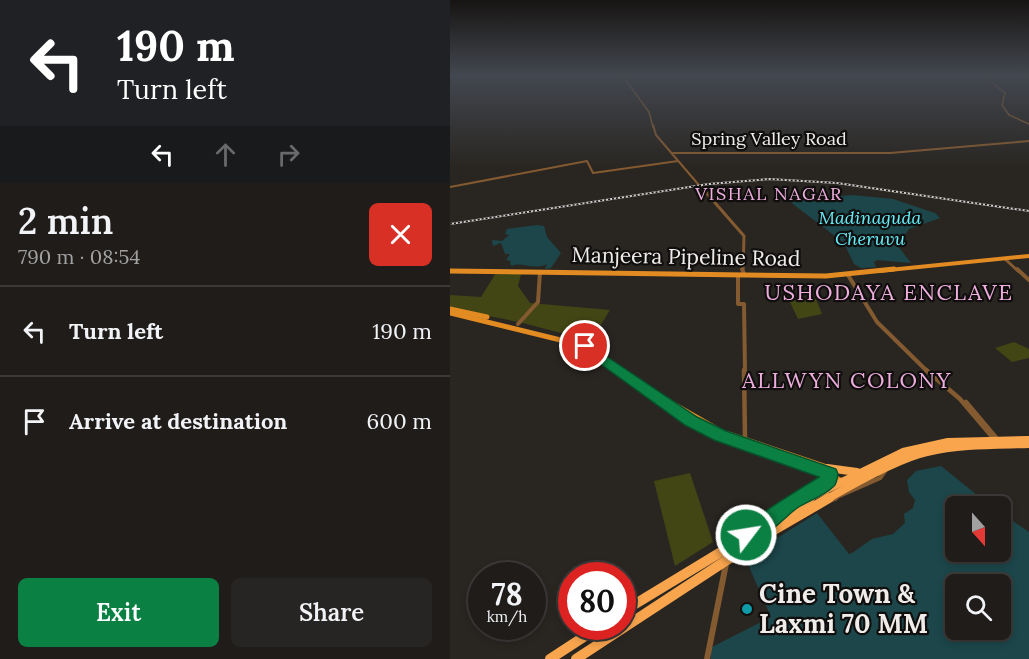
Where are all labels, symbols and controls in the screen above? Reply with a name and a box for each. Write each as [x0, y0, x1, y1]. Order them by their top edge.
text: 190 m [117, 19, 235, 73]
icon: left [18, 24, 96, 102]
text: Turn left [117, 72, 227, 106]
street label: Spring Valley Road [691, 127, 847, 150]
icon: left [146, 138, 179, 171]
icon: ahead [209, 138, 242, 171]
icon: right [272, 138, 305, 171]
district label: VISHAL NAGAR [694, 182, 843, 205]
text: 2 min [18, 198, 113, 244]
button: close [369, 203, 432, 266]
water label: Madinaguda Cheruvu [819, 206, 922, 250]
street label: Manjeera Pipeline Road [571, 241, 801, 272]
text: 790 m · 08:54 [18, 244, 140, 269]
district label: USHODAYA ENCLAVE [765, 278, 1013, 306]
icon: left [18, 315, 51, 348]
text: Turn left [69, 317, 163, 345]
text: 190 m [372, 317, 432, 345]
pin [559, 320, 610, 371]
icon: arrive [568, 329, 601, 362]
district label: ALLWYN COLONY [741, 366, 952, 394]
icon: arrive [18, 405, 51, 438]
text: Arrive at destination [69, 407, 287, 435]
text: 600 m [367, 407, 432, 435]
north arrow [945, 496, 1011, 562]
map controls [945, 496, 1011, 640]
position arrow [714, 503, 778, 567]
speed limit sign: 80 [558, 562, 636, 640]
button: search [945, 574, 1011, 640]
text: 78 [491, 575, 523, 613]
place label: Cine Town & Laxmi 70 MM [759, 577, 928, 640]
button: Exit [18, 578, 219, 647]
button: Share [231, 578, 432, 647]
marker: Cine Town & Laxmi 70 MM [740, 602, 754, 616]
text: km/h [487, 607, 527, 626]

